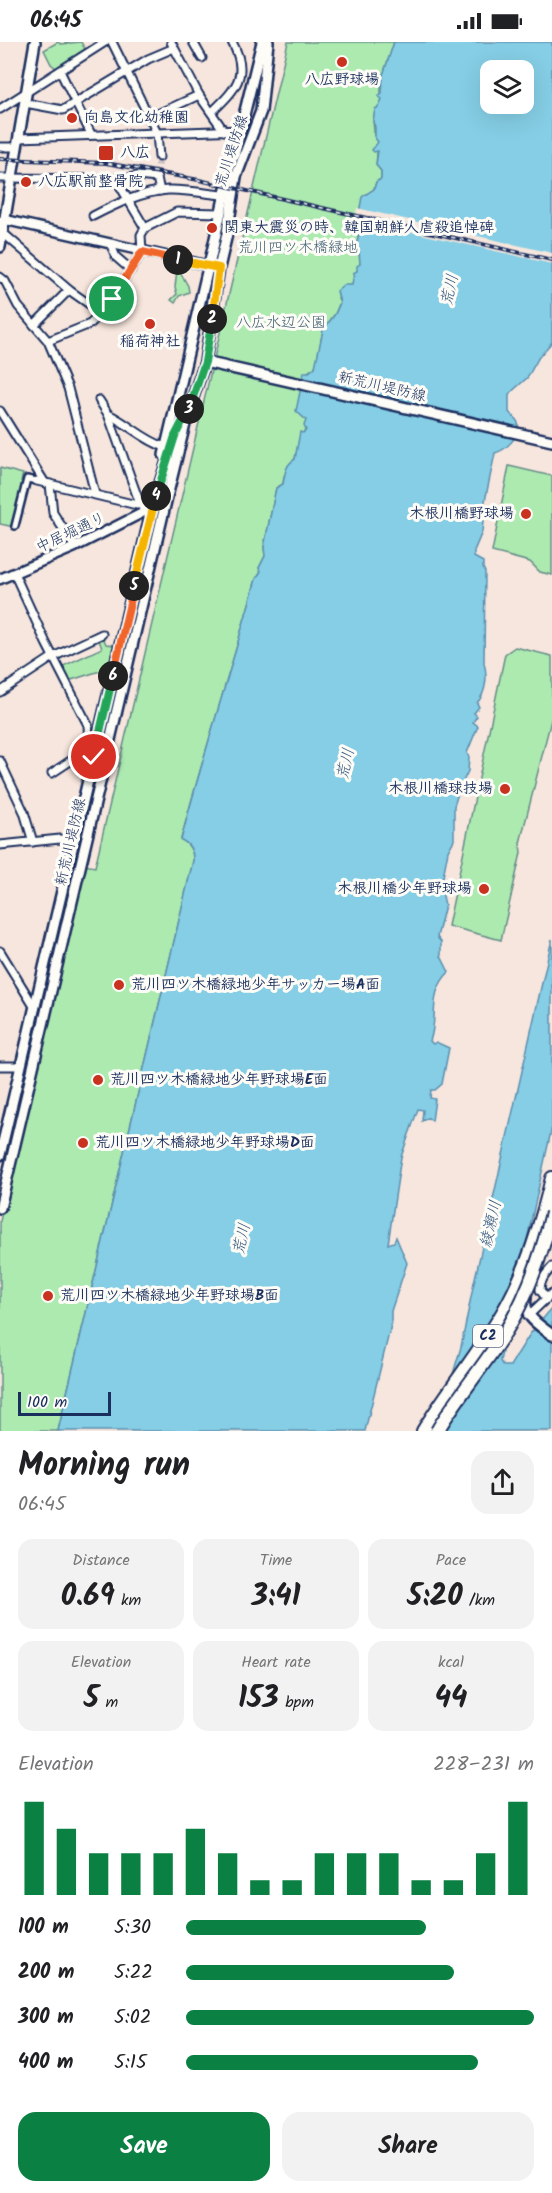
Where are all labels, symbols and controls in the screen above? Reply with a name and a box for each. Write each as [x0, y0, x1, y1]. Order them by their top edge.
text: 06:45 [30, 4, 82, 39]
marker: 八広野球場 [335, 55, 349, 69]
map controls [480, 60, 534, 114]
button: layers [480, 60, 534, 114]
place label: 八広野球場 [304, 68, 380, 92]
place label: 向島文化幼稚園 [84, 106, 189, 130]
marker: 向島文化幼稚園 [65, 111, 79, 125]
street label: 荒川堤防線 [209, 112, 255, 190]
place label: 八広 [120, 141, 150, 165]
marker: 八広 [97, 144, 115, 162]
place label: 八広駅前整骨院 [38, 170, 143, 194]
marker: 八広駅前整骨院 [19, 175, 33, 189]
place label: 関東大震災の時、韓国朝鮮人虐殺追悼碑 [224, 216, 494, 240]
marker: 関東大震災の時、韓国朝鮮人虐殺追悼碑 [205, 221, 219, 235]
park label: 荒川四ツ木橋緑地 [238, 236, 358, 260]
pin: 1 [163, 245, 193, 275]
text: 1 [176, 247, 180, 272]
water label: 荒川 [434, 272, 466, 308]
pin [86, 273, 137, 324]
icon: arrive [95, 282, 128, 315]
pin: 2 [197, 304, 227, 334]
text: 2 [207, 306, 217, 331]
park label: 八広水辺公園 [236, 311, 326, 335]
marker: 稲荷神社 [143, 317, 157, 331]
place label: 稲荷神社 [120, 330, 180, 354]
street label: 新荒川堤防線 [335, 365, 429, 409]
pin: 3 [174, 394, 204, 424]
text: 3 [185, 396, 193, 421]
pin: 4 [141, 481, 171, 511]
text: 4 [152, 483, 160, 508]
place label: 木根川橋野球場 [409, 502, 514, 526]
street label: 中居堀通り [32, 506, 110, 560]
marker: 木根川橋野球場 [519, 507, 533, 521]
pin: 5 [119, 571, 149, 601]
text: 5 [130, 573, 138, 598]
pin: 6 [98, 661, 128, 691]
text: 6 [109, 663, 117, 688]
pin [68, 731, 119, 782]
icon: check [77, 740, 110, 773]
water label: 荒川 [330, 746, 362, 782]
place label: 木根川橋球技場 [388, 777, 493, 801]
marker: 木根川橋球技場 [498, 782, 512, 796]
street label: 新荒川堤防線 [49, 795, 93, 889]
place label: 木根川橋少年野球場 [337, 877, 472, 901]
marker: 木根川橋少年野球場 [477, 882, 491, 896]
place label: 荒川四ツ木橋緑地少年サッカー場A面 [131, 973, 380, 997]
marker: 荒川四ツ木橋緑地少年サッカー場A面 [112, 978, 126, 992]
place label: 荒川四ツ木橋緑地少年野球場E面 [110, 1068, 328, 1092]
marker: 荒川四ツ木橋緑地少年野球場E面 [91, 1073, 105, 1087]
place label: 荒川四ツ木橋緑地少年野球場D面 [95, 1131, 315, 1155]
marker: 荒川四ツ木橋緑地少年野球場D面 [76, 1136, 90, 1150]
water label: 綾瀬川 [473, 1198, 509, 1250]
water label: 荒川 [226, 1221, 258, 1257]
place label: 荒川四ツ木橋緑地少年野球場B面 [60, 1284, 279, 1308]
marker: 荒川四ツ木橋緑地少年野球場B面 [41, 1289, 55, 1303]
road number: C2 [473, 1325, 503, 1347]
scale bar [18, 1389, 111, 1416]
text: 100 m [27, 1390, 67, 1415]
text: Morning run [18, 1440, 190, 1493]
button: share [471, 1451, 534, 1514]
text: 06:45 [18, 1489, 66, 1521]
text: Distance [72, 1548, 130, 1573]
text: Time [260, 1548, 292, 1573]
text: Pace [436, 1548, 466, 1573]
text: 0.69 [61, 1573, 115, 1621]
text: 3:41 [251, 1573, 301, 1621]
text: 5:20 [407, 1573, 463, 1621]
text: km [115, 1588, 141, 1613]
text: /km [463, 1588, 495, 1613]
text: Elevation [71, 1650, 131, 1675]
text: Heart rate [241, 1650, 311, 1675]
text: kcal [438, 1650, 464, 1675]
text: 5 [84, 1675, 99, 1723]
text: 153 [238, 1675, 279, 1723]
text: 44 [435, 1675, 467, 1723]
text: m [99, 1690, 118, 1715]
text: bpm [279, 1690, 314, 1715]
text: Elevation [18, 1749, 94, 1781]
text: 228–231 m [433, 1749, 534, 1781]
text: 100 m [18, 1912, 69, 1944]
text: 5:30 [114, 1912, 151, 1944]
text: 200 m [18, 1957, 74, 1989]
text: 5:22 [114, 1957, 153, 1989]
text: 300 m [18, 2002, 74, 2034]
text: 5:02 [114, 2002, 151, 2034]
text: 400 m [18, 2047, 74, 2079]
text: 5:15 [114, 2047, 147, 2079]
button: Save [18, 2112, 270, 2181]
button: Share [282, 2112, 534, 2181]

